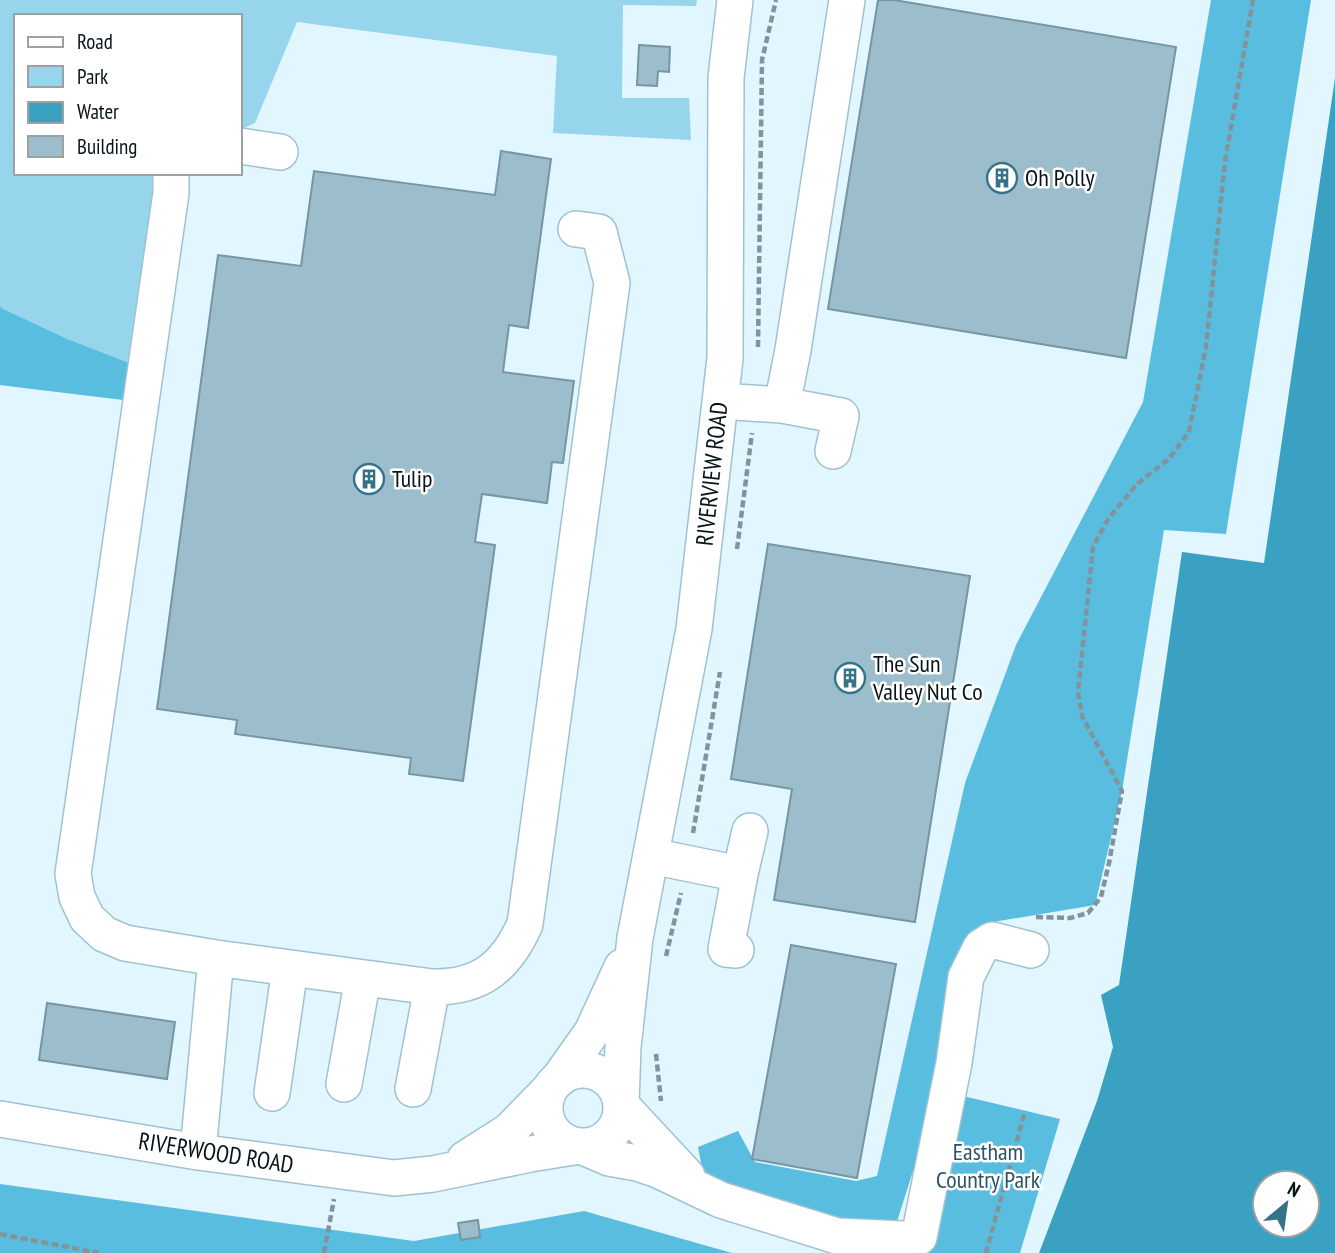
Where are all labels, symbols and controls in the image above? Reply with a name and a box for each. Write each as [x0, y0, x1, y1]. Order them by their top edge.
legend [14, 14, 242, 175]
text: Road [77, 28, 113, 55]
text: Park [77, 63, 108, 90]
text: Water [77, 98, 119, 125]
text: Building [77, 133, 137, 160]
building icon: Oh Polly [985, 161, 1019, 195]
place label: Oh Polly [1025, 162, 1095, 193]
street label: RIVERVIEW ROAD [689, 401, 734, 547]
building icon: Tulip [352, 462, 386, 496]
place label: Tulip [392, 463, 432, 494]
place label: The Sun Valley Nut Co [872, 648, 983, 707]
building icon: The Sun Valley Nut Co [833, 661, 867, 695]
street label: RIVERWOOD ROAD [136, 1125, 296, 1180]
park label: Eastham Country Park [936, 1136, 1041, 1195]
north arrow [1251, 1169, 1321, 1239]
text: N [1284, 1176, 1305, 1202]

